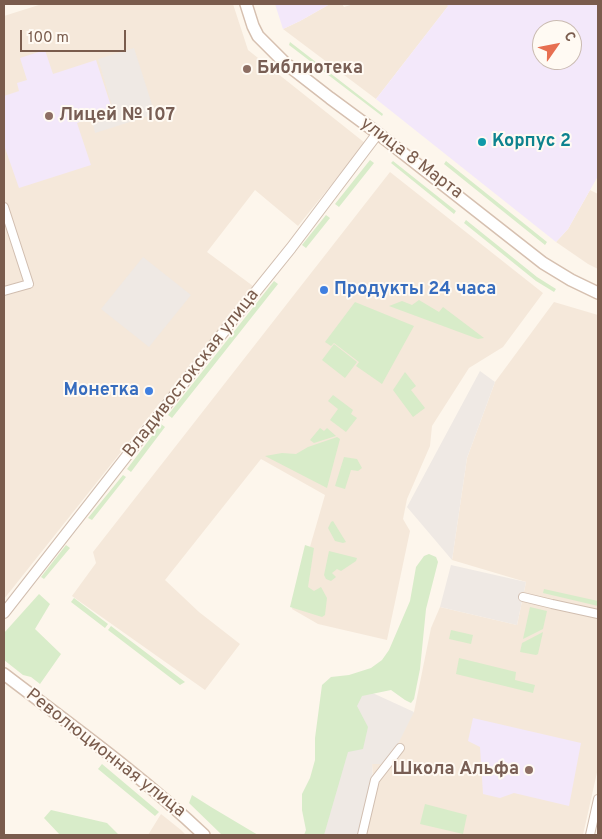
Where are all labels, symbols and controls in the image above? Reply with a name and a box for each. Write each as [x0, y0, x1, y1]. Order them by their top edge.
scale bar [22, 20, 129, 52]
north arrow [532, 20, 582, 70]
text: 100 m [28, 29, 69, 48]
text: С [560, 29, 579, 45]
place label: Библиотека [257, 58, 363, 80]
marker: Библиотека [241, 63, 253, 75]
place label: Лицей № 107 [59, 105, 175, 127]
marker: Лицей № 107 [43, 110, 55, 122]
street label: улица 8 Марта [355, 113, 467, 205]
place label: Корпус 2 [492, 131, 571, 153]
marker: Корпус 2 [476, 136, 488, 148]
place label: Продукты 24 часа [334, 279, 496, 301]
marker: Продукты 24 часа [318, 284, 330, 296]
street label: Владивостокская улица [119, 285, 265, 463]
place label: Монетка [63, 380, 139, 402]
marker: Монетка [143, 385, 155, 397]
street label: Революционная улица [21, 685, 189, 823]
place label: Школа Альфа [393, 759, 519, 781]
marker: Школа Альфа [523, 764, 535, 776]

